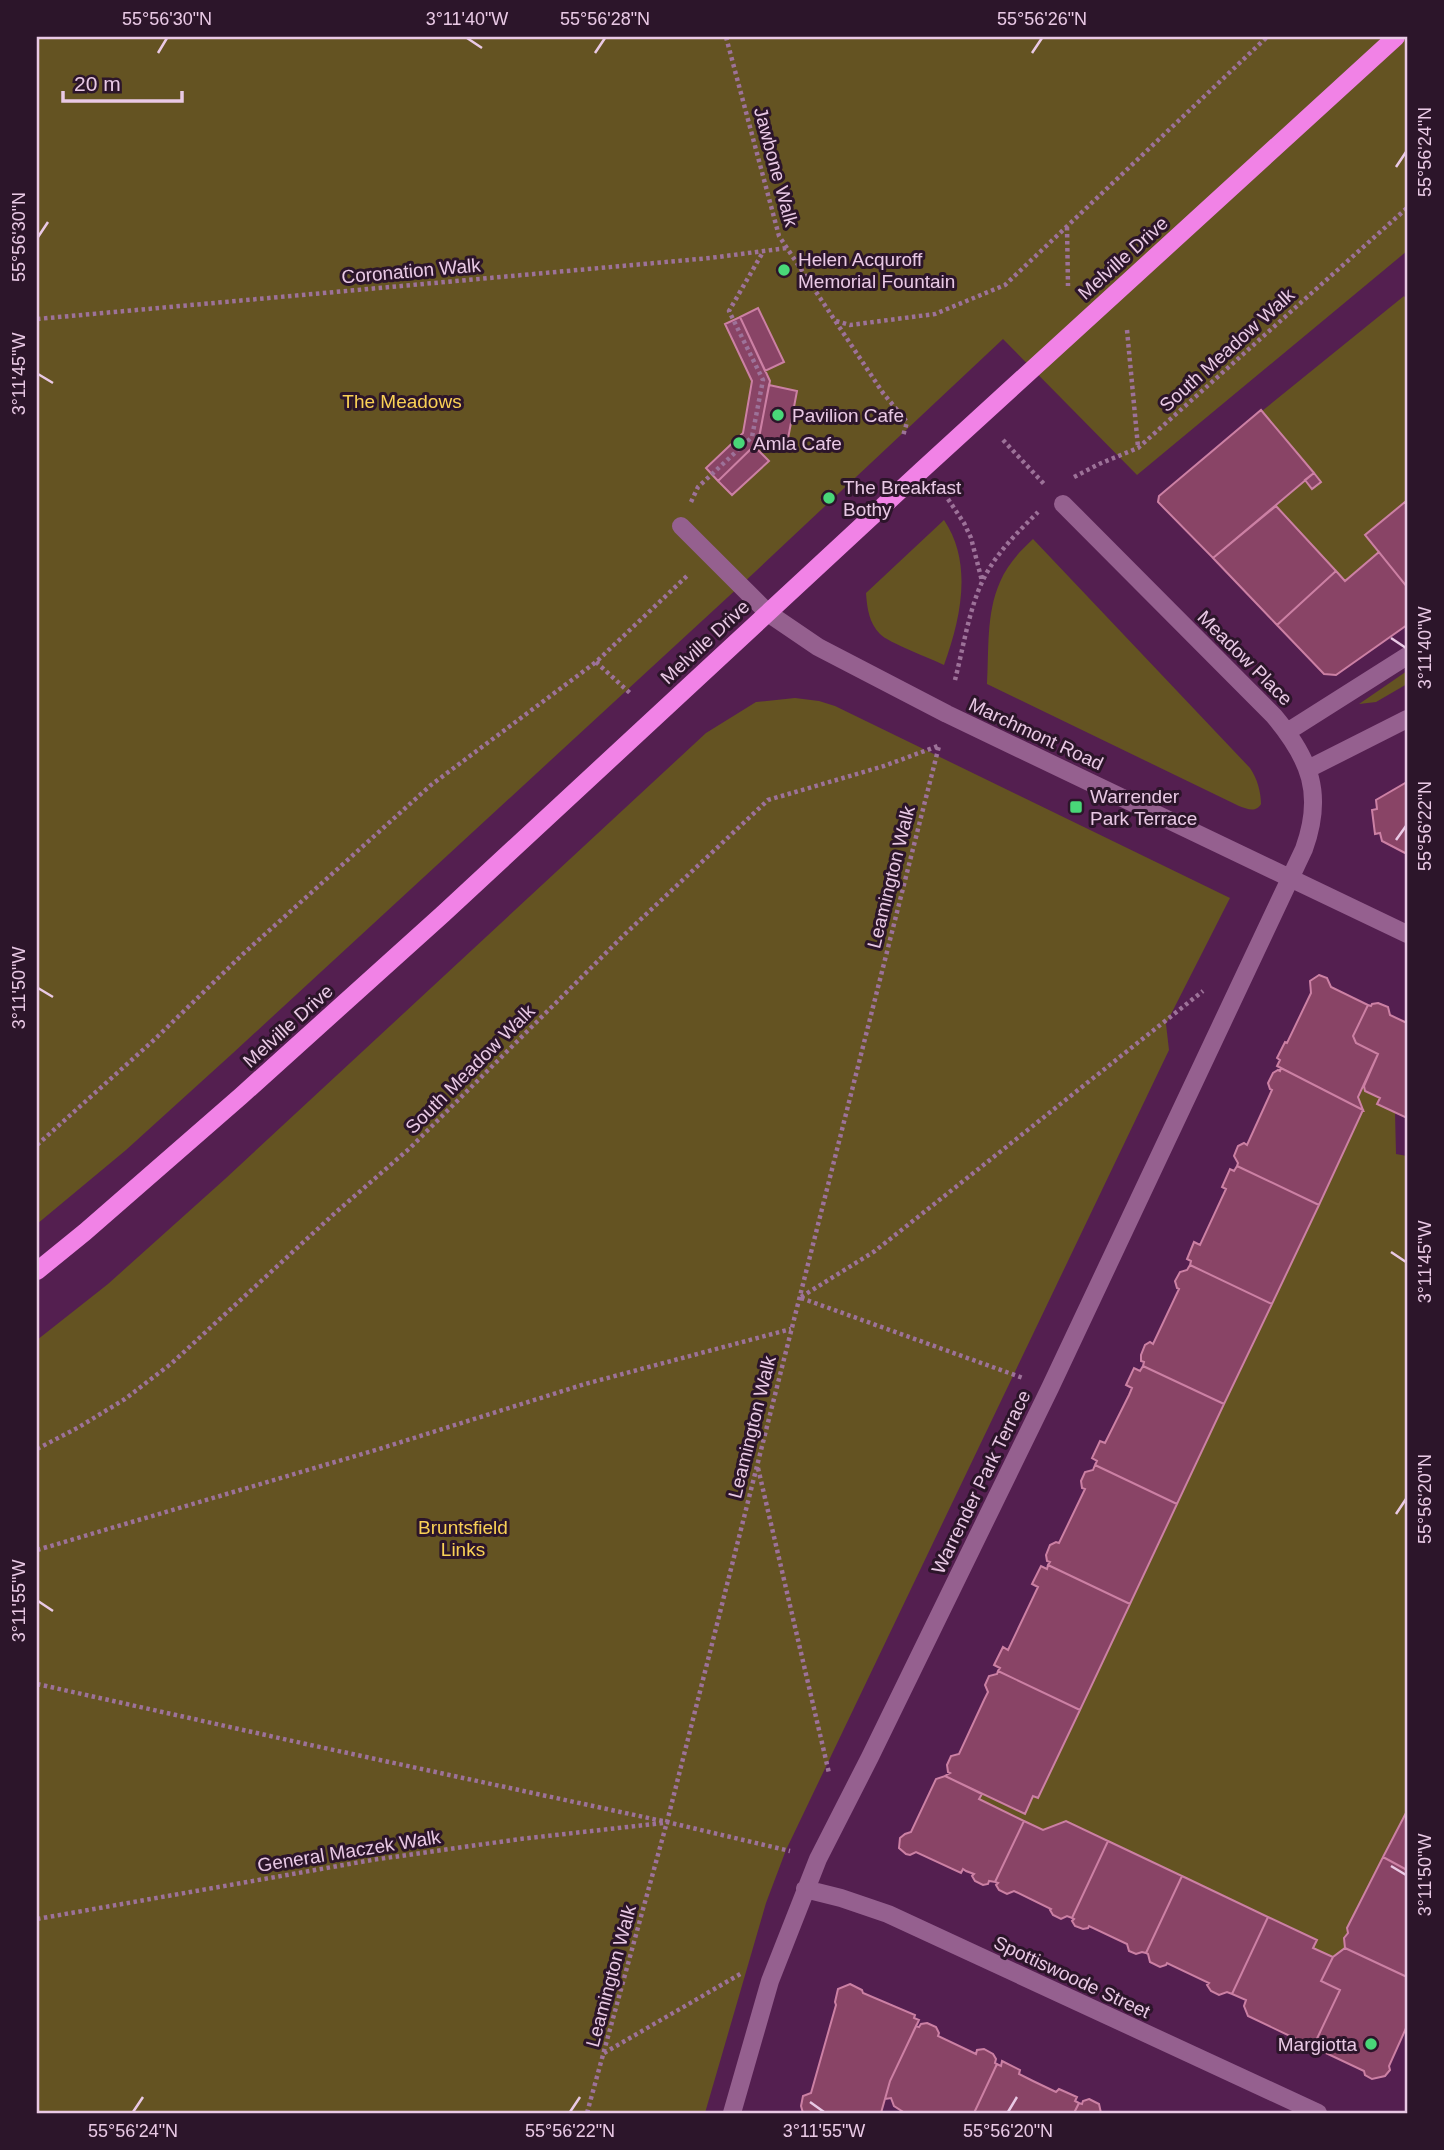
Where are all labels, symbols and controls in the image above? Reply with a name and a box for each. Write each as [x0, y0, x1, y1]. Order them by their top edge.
text: 55°56'30"N [122, 9, 212, 29]
text: 3°11'40"W [426, 9, 508, 29]
text: 55°56'28"N [560, 9, 650, 29]
text: 55°56'26"N [997, 9, 1087, 29]
scale bar [63, 60, 182, 104]
text: 20 m [74, 72, 121, 95]
street label: Jawbone Walk [750, 105, 802, 230]
text: 55°56'24"N [1415, 107, 1435, 197]
text: 55°56'30"N [9, 192, 29, 282]
street label: Melville Drive [1074, 212, 1172, 304]
place label: Helen Acquroff Memorial Fountain [798, 249, 955, 292]
street label: Coronation Walk [340, 254, 482, 288]
marker: Helen Acquroff Memorial Fountain [776, 262, 792, 278]
street label: South Meadow Walk [1155, 284, 1299, 416]
text: 3°11'45"W [9, 333, 29, 415]
park label: The Meadows [342, 391, 462, 412]
place label: Pavilion Cafe [792, 405, 904, 426]
marker: Pavilion Cafe [770, 407, 786, 423]
place label: Amla Cafe [753, 433, 842, 454]
marker: Amla Cafe [731, 435, 747, 451]
place label: The Breakfast Bothy [843, 477, 962, 520]
marker: The Breakfast Bothy [821, 490, 837, 506]
street label: Melville Drive [657, 596, 753, 688]
street label: Meadow Place [1194, 607, 1296, 709]
text: 3°11'40"W [1415, 607, 1435, 689]
street label: Marchmont Road [966, 694, 1106, 774]
text: 55°56'22"N [1415, 781, 1435, 871]
place label: Warrender Park Terrace [1090, 786, 1197, 829]
marker: Warrender Park Terrace [1068, 799, 1084, 815]
street label: Leamington Walk [863, 803, 919, 950]
text: 3°11'50"W [9, 947, 29, 1029]
street label: Melville Drive [239, 980, 337, 1072]
street label: South Meadow Walk [401, 1000, 539, 1138]
text: 3°11'45"W [1415, 1221, 1435, 1303]
street label: Leamington Walk [724, 1353, 780, 1500]
street label: Warrender Park Terrace [927, 1387, 1035, 1577]
text: 55°56'20"N [1415, 1454, 1435, 1544]
park label: Bruntsfield Links [418, 1517, 508, 1560]
text: 3°11'55"W [9, 1560, 29, 1642]
street label: General Maczek Walk [256, 1826, 443, 1876]
text: 3°11'50"W [1415, 1834, 1435, 1916]
street label: Leamington Walk [582, 1902, 640, 2049]
street label: Spottiswoode Street [991, 1932, 1154, 2023]
place label: Margiotta [1278, 2034, 1357, 2055]
marker: Margiotta [1363, 2036, 1379, 2052]
text: 55°56'24"N [88, 2121, 178, 2141]
text: 55°56'22"N [525, 2121, 615, 2141]
text: 3°11'55"W [783, 2121, 865, 2141]
text: 55°56'20"N [963, 2121, 1053, 2141]

